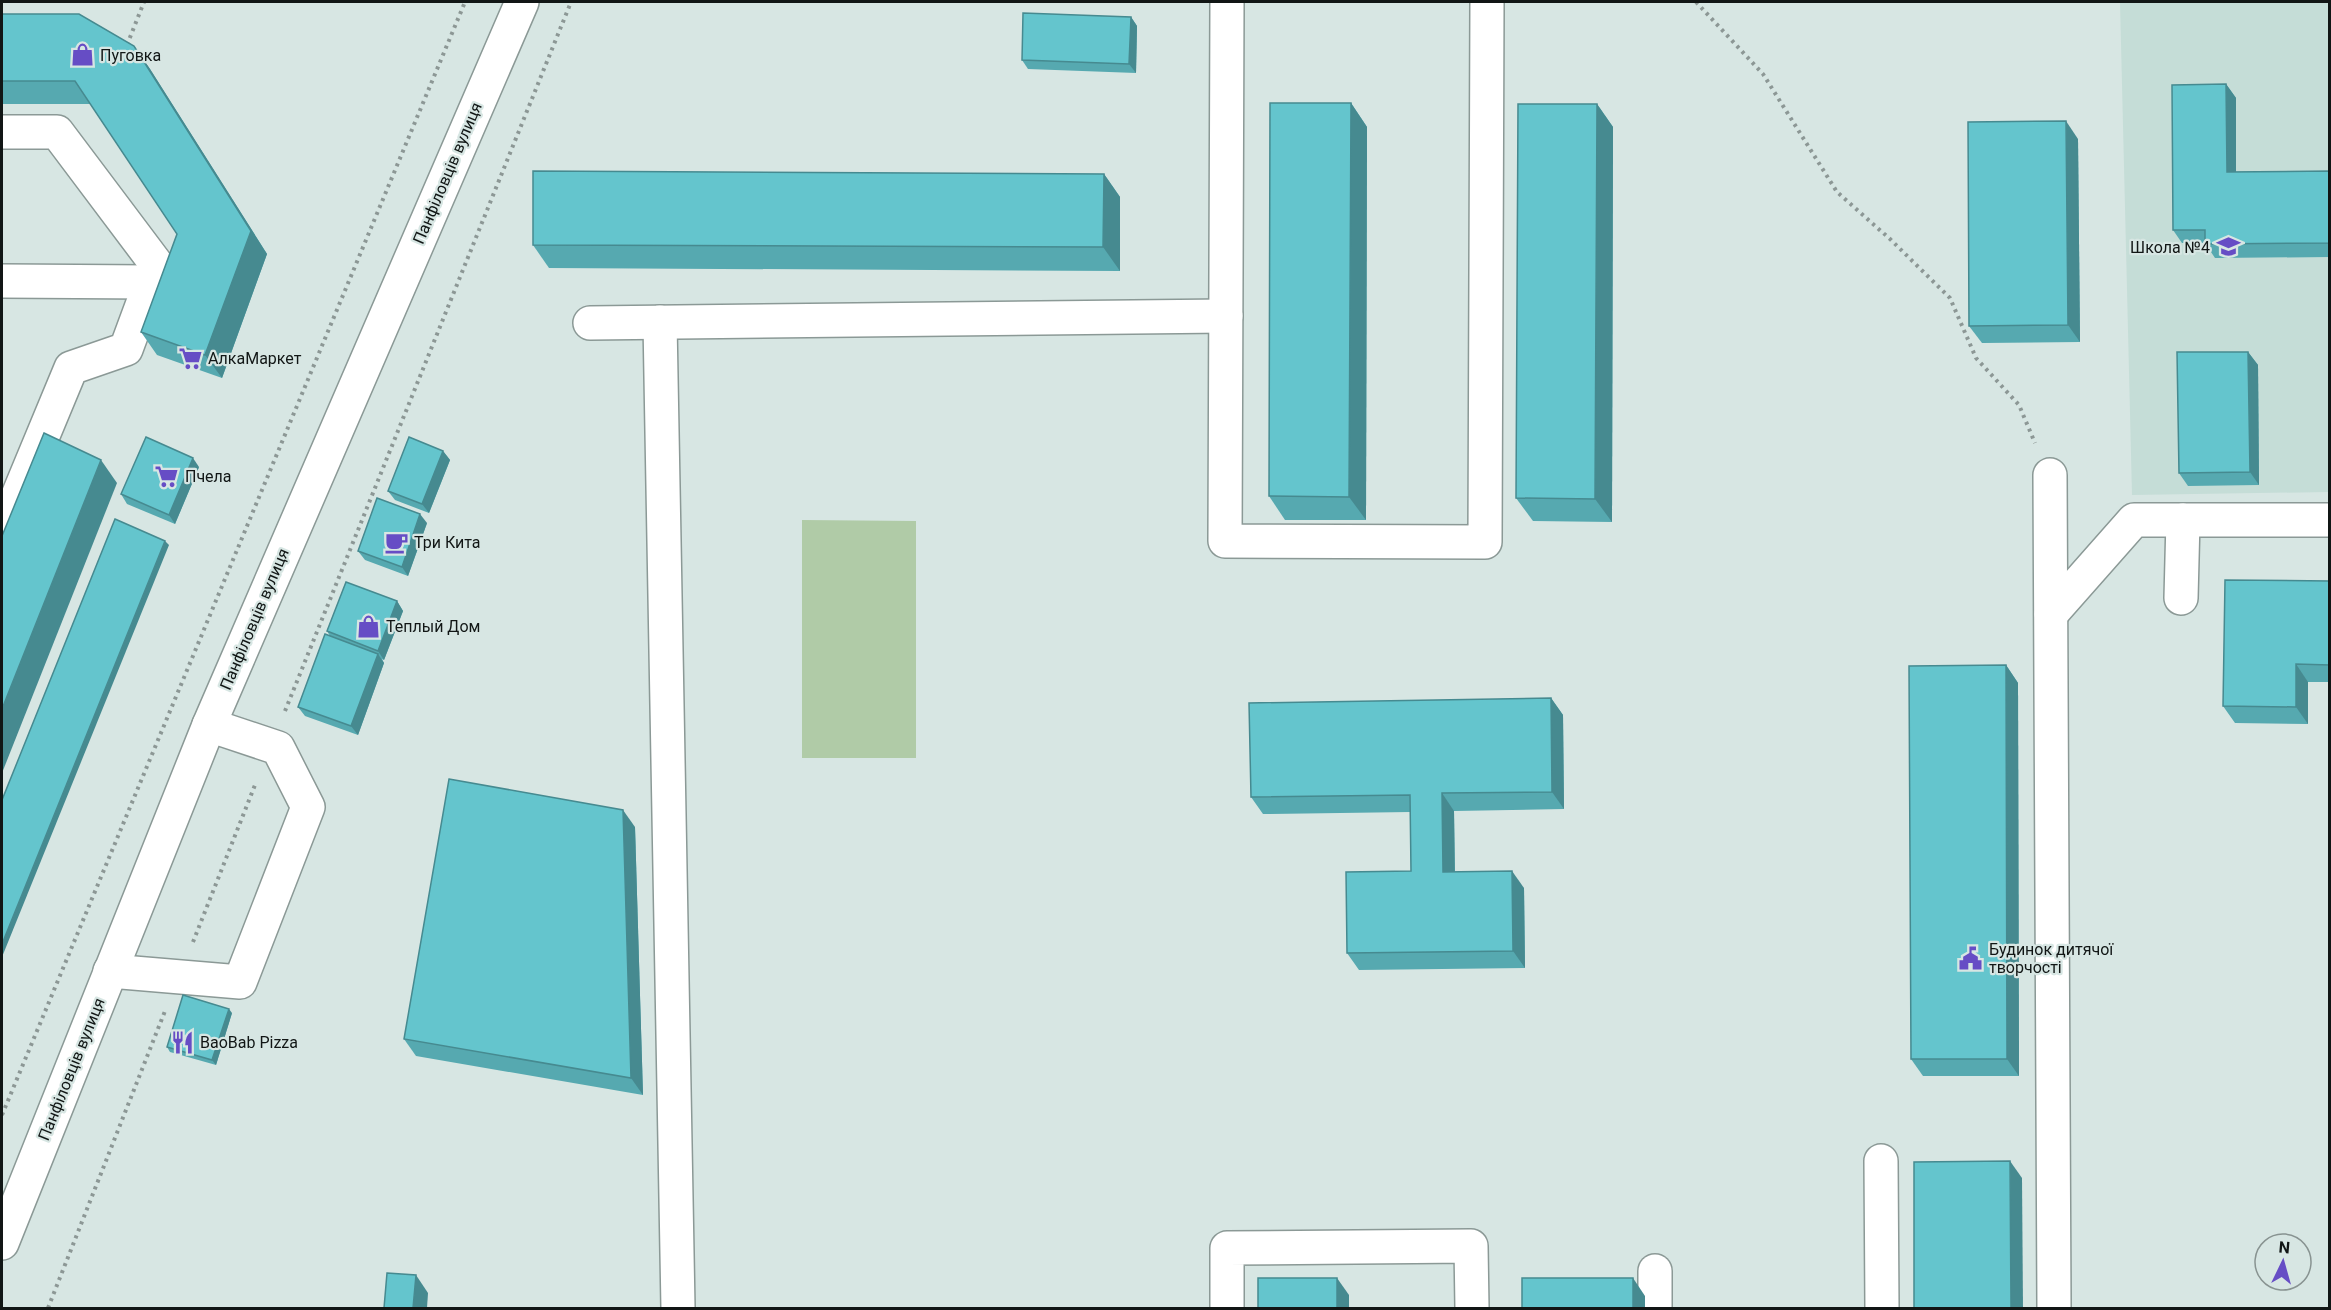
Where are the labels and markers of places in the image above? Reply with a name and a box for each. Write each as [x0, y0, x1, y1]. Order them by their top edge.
shop icon: Пуговка [69, 42, 95, 68]
place label: Пуговка [100, 46, 161, 65]
school or university icon: Школа №4 [2215, 234, 2241, 260]
place label: Школа №4 [2130, 238, 2210, 257]
supermarket icon: АлкаМаркет [177, 345, 203, 371]
place label: АлкаМаркет [208, 349, 302, 368]
supermarket icon: Пчела [154, 463, 180, 489]
place label: Пчела [185, 467, 232, 486]
cafe icon: Три Кита [383, 529, 409, 555]
place label: Три Кита [414, 533, 481, 552]
shop icon: Теплый Дом [355, 613, 381, 639]
place label: Теплый Дом [386, 617, 480, 636]
place label: Будинок дитячої творчості [1989, 940, 2114, 977]
public building icon: Будинок дитячої творчості [1958, 945, 1984, 971]
restaurant icon: BaoBab Pizza [169, 1029, 195, 1055]
place label: BaoBab Pizza [200, 1033, 298, 1052]

